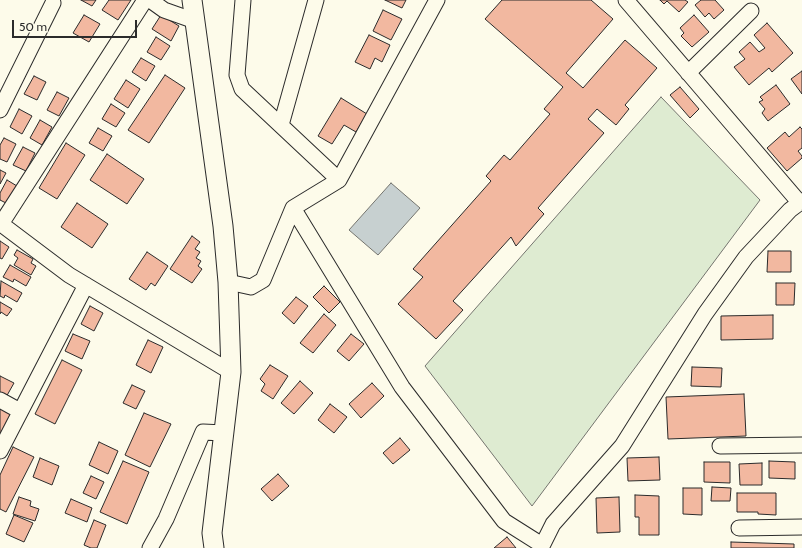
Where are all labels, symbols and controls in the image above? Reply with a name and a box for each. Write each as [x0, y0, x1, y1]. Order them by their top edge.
scale bar [14, 12, 139, 38]
text: 50 m [19, 19, 47, 34]

